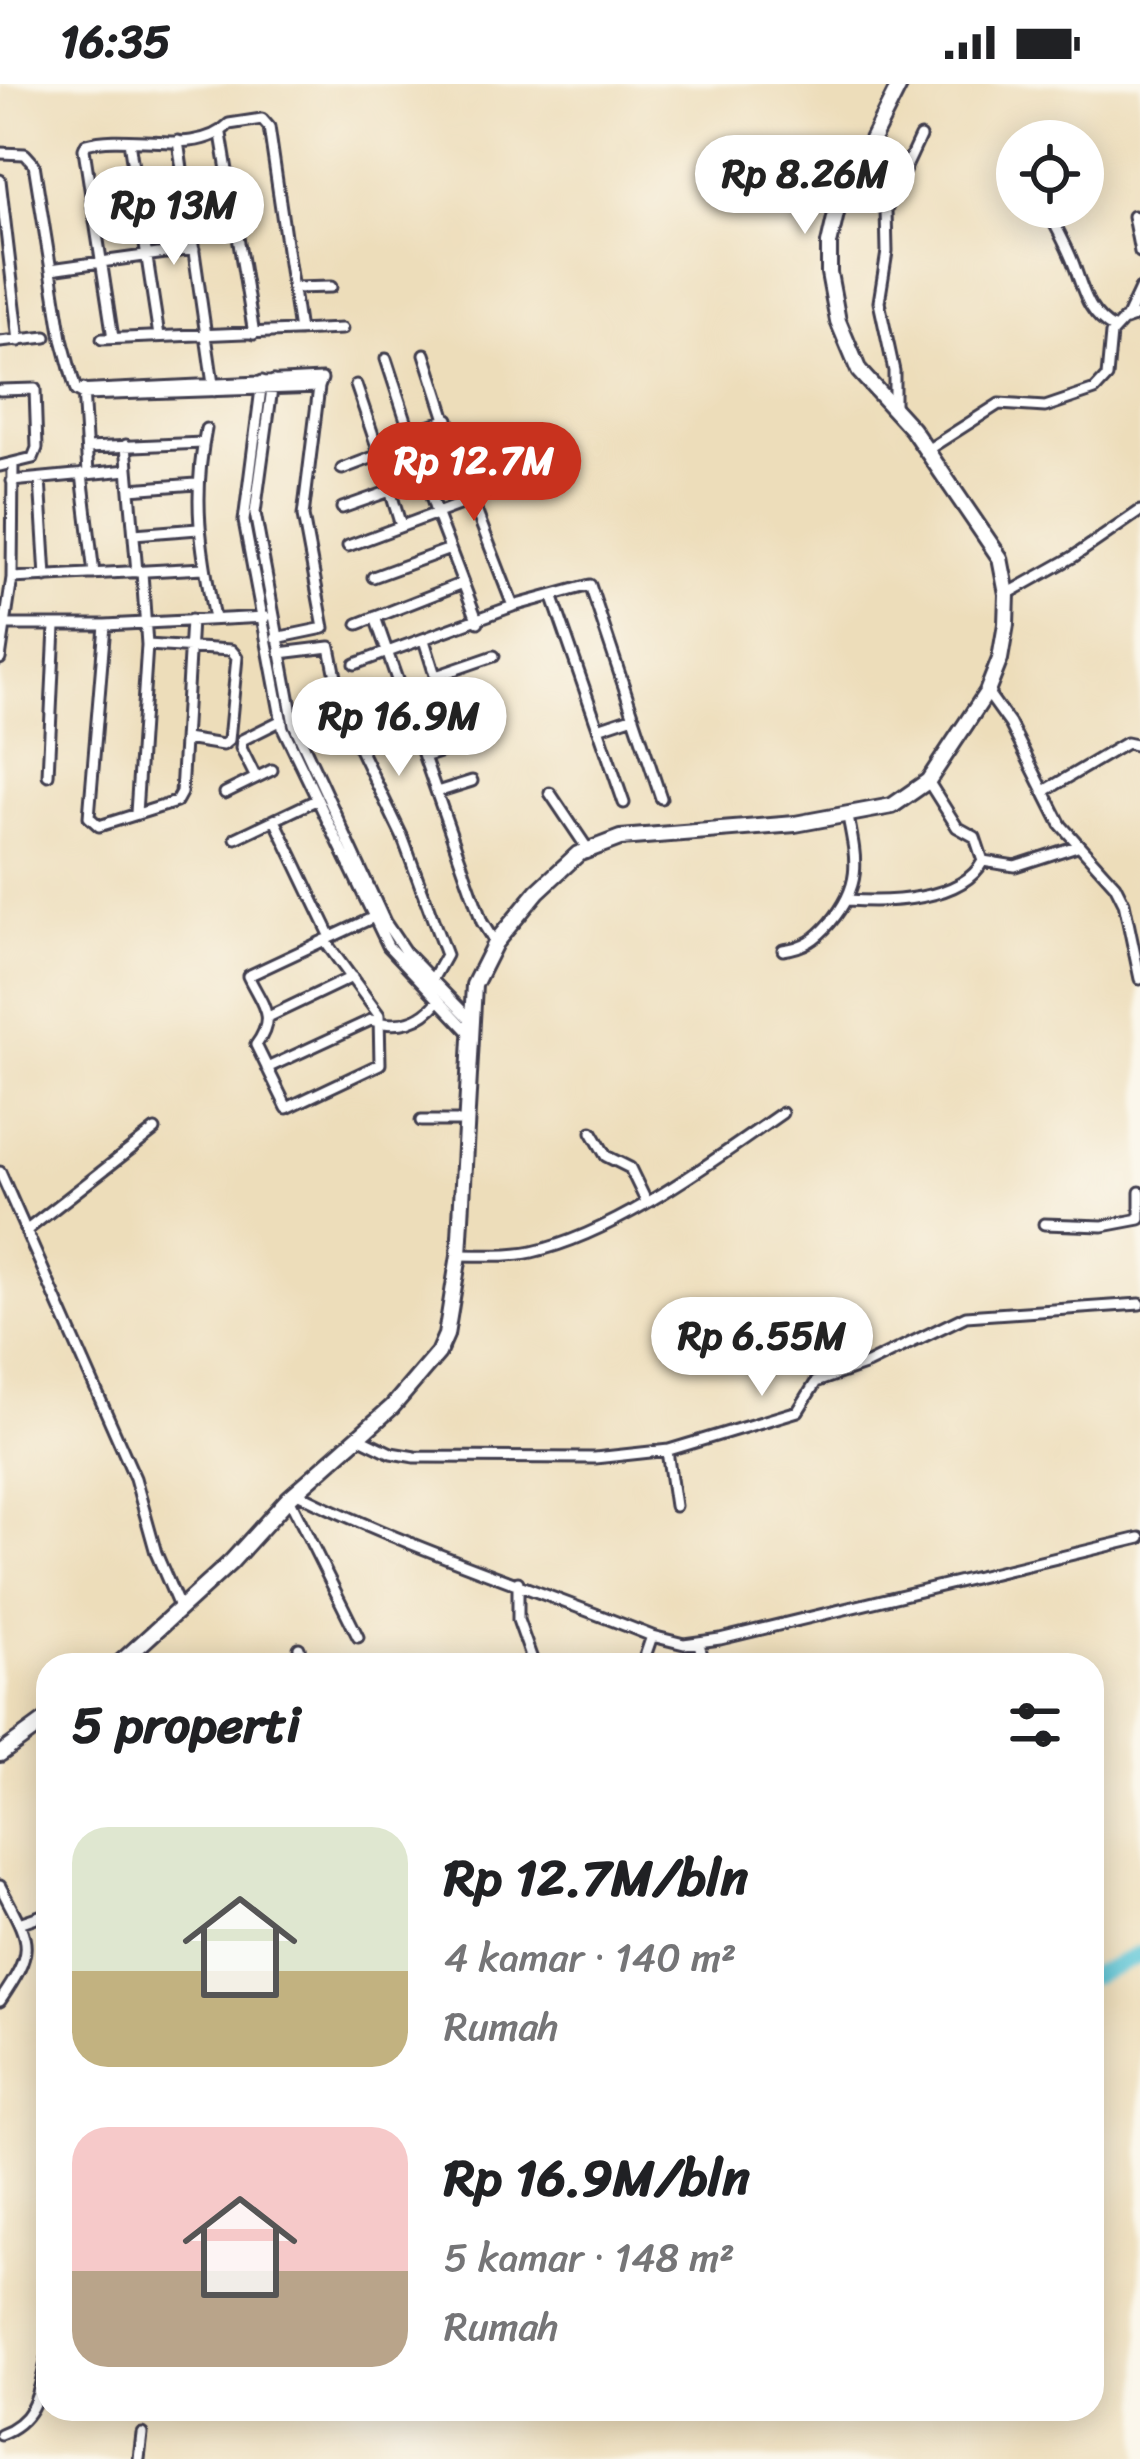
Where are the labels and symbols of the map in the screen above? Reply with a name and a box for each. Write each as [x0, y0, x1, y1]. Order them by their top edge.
pin: Rp 8.26M [681, 135, 929, 237]
pin: Rp 13M [76, 166, 272, 268]
pin: Rp 12.7M [350, 422, 598, 524]
pin: Rp 16.9M [275, 677, 523, 779]
pin: Rp 6.55M [638, 1297, 886, 1399]

